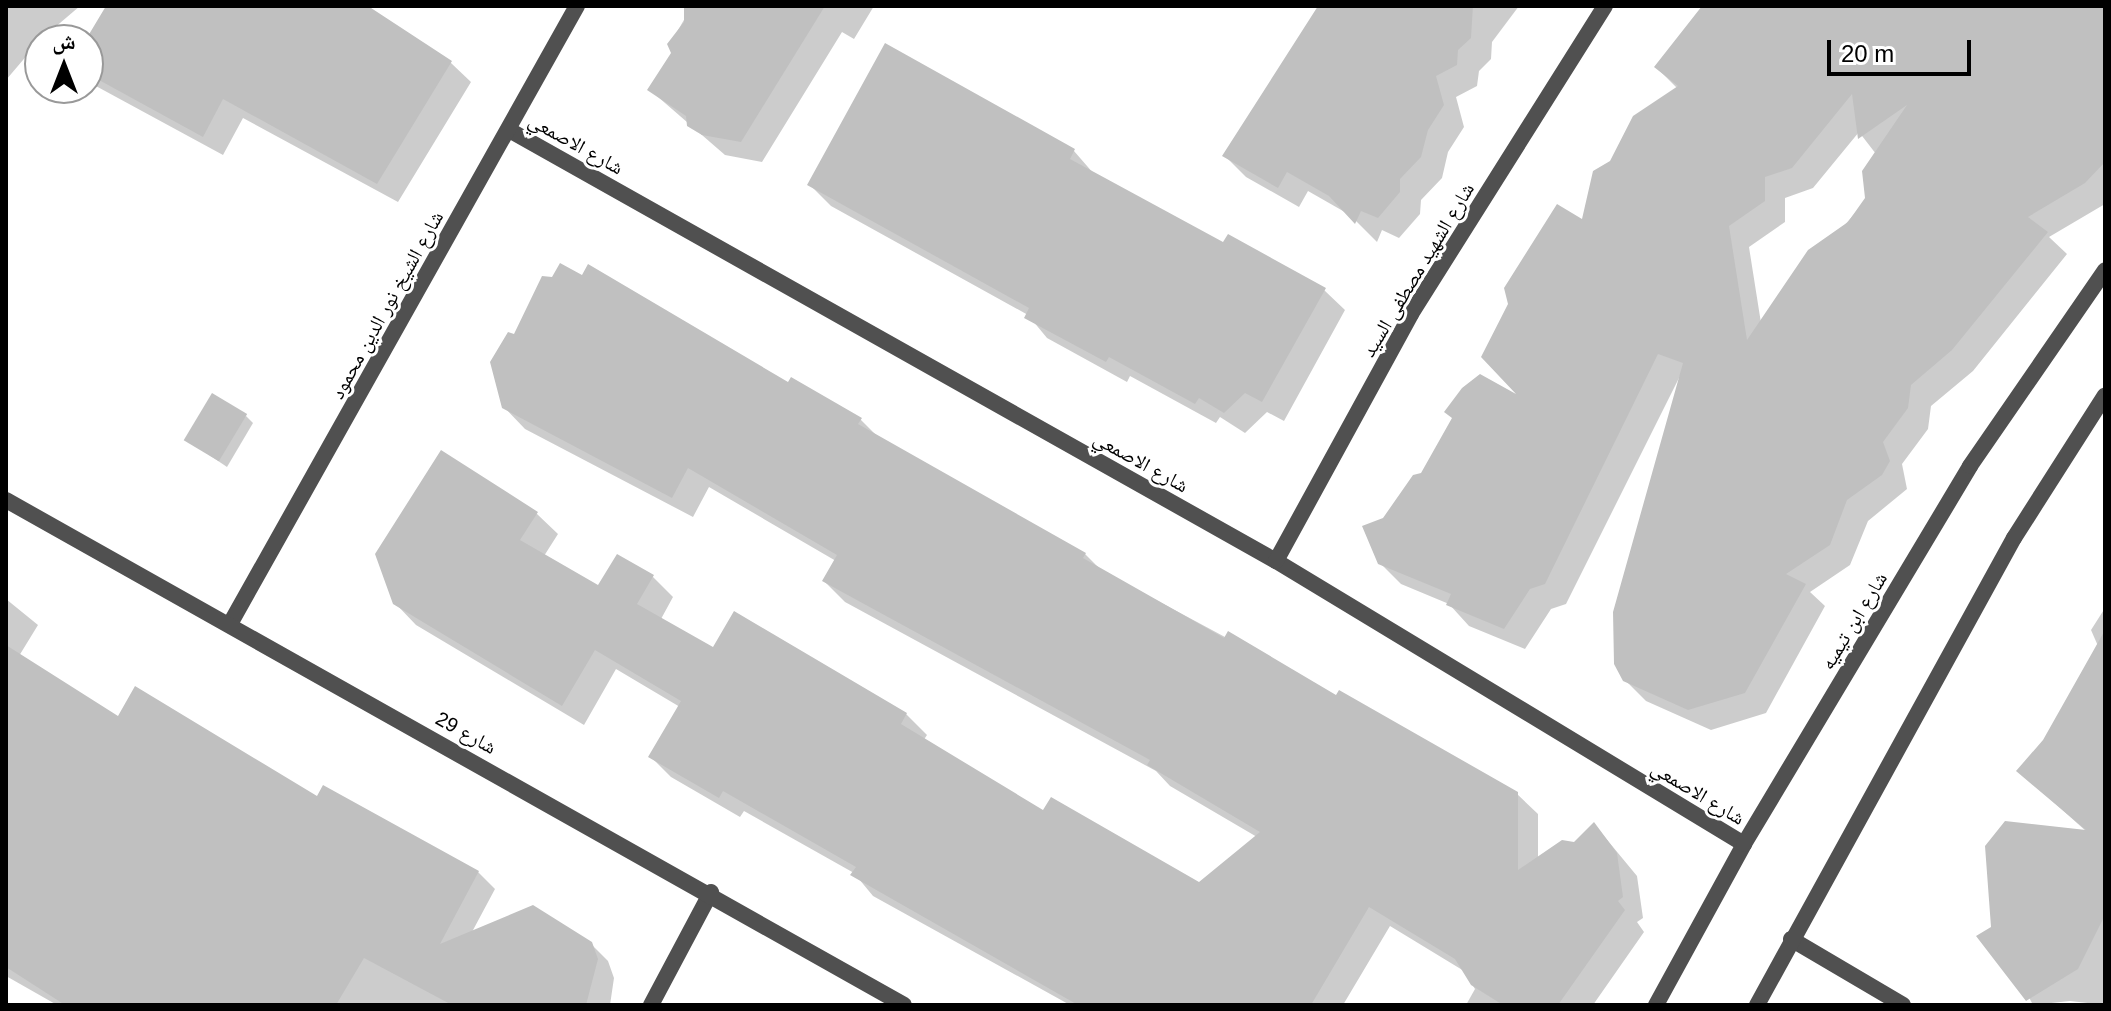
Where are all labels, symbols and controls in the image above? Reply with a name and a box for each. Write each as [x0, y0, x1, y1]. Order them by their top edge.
north arrow [24, 24, 104, 104]
scale bar [1831, 24, 1975, 74]
text: ش [52, 29, 76, 54]
text: 20 m [1841, 40, 1894, 67]
street label: شارع الاصمعي [524, 108, 628, 180]
street label: شارع الشهيد مصطفى السيد [1356, 179, 1480, 361]
street label: شارع الشيخ نور الدين محمود [325, 207, 449, 403]
street label: شارع الاصمعي [1089, 426, 1193, 498]
street label: شارع ابن تيميه [1815, 568, 1893, 674]
street label: شارع 29 [431, 707, 501, 759]
street label: شارع الاصمعي [1647, 756, 1749, 830]

